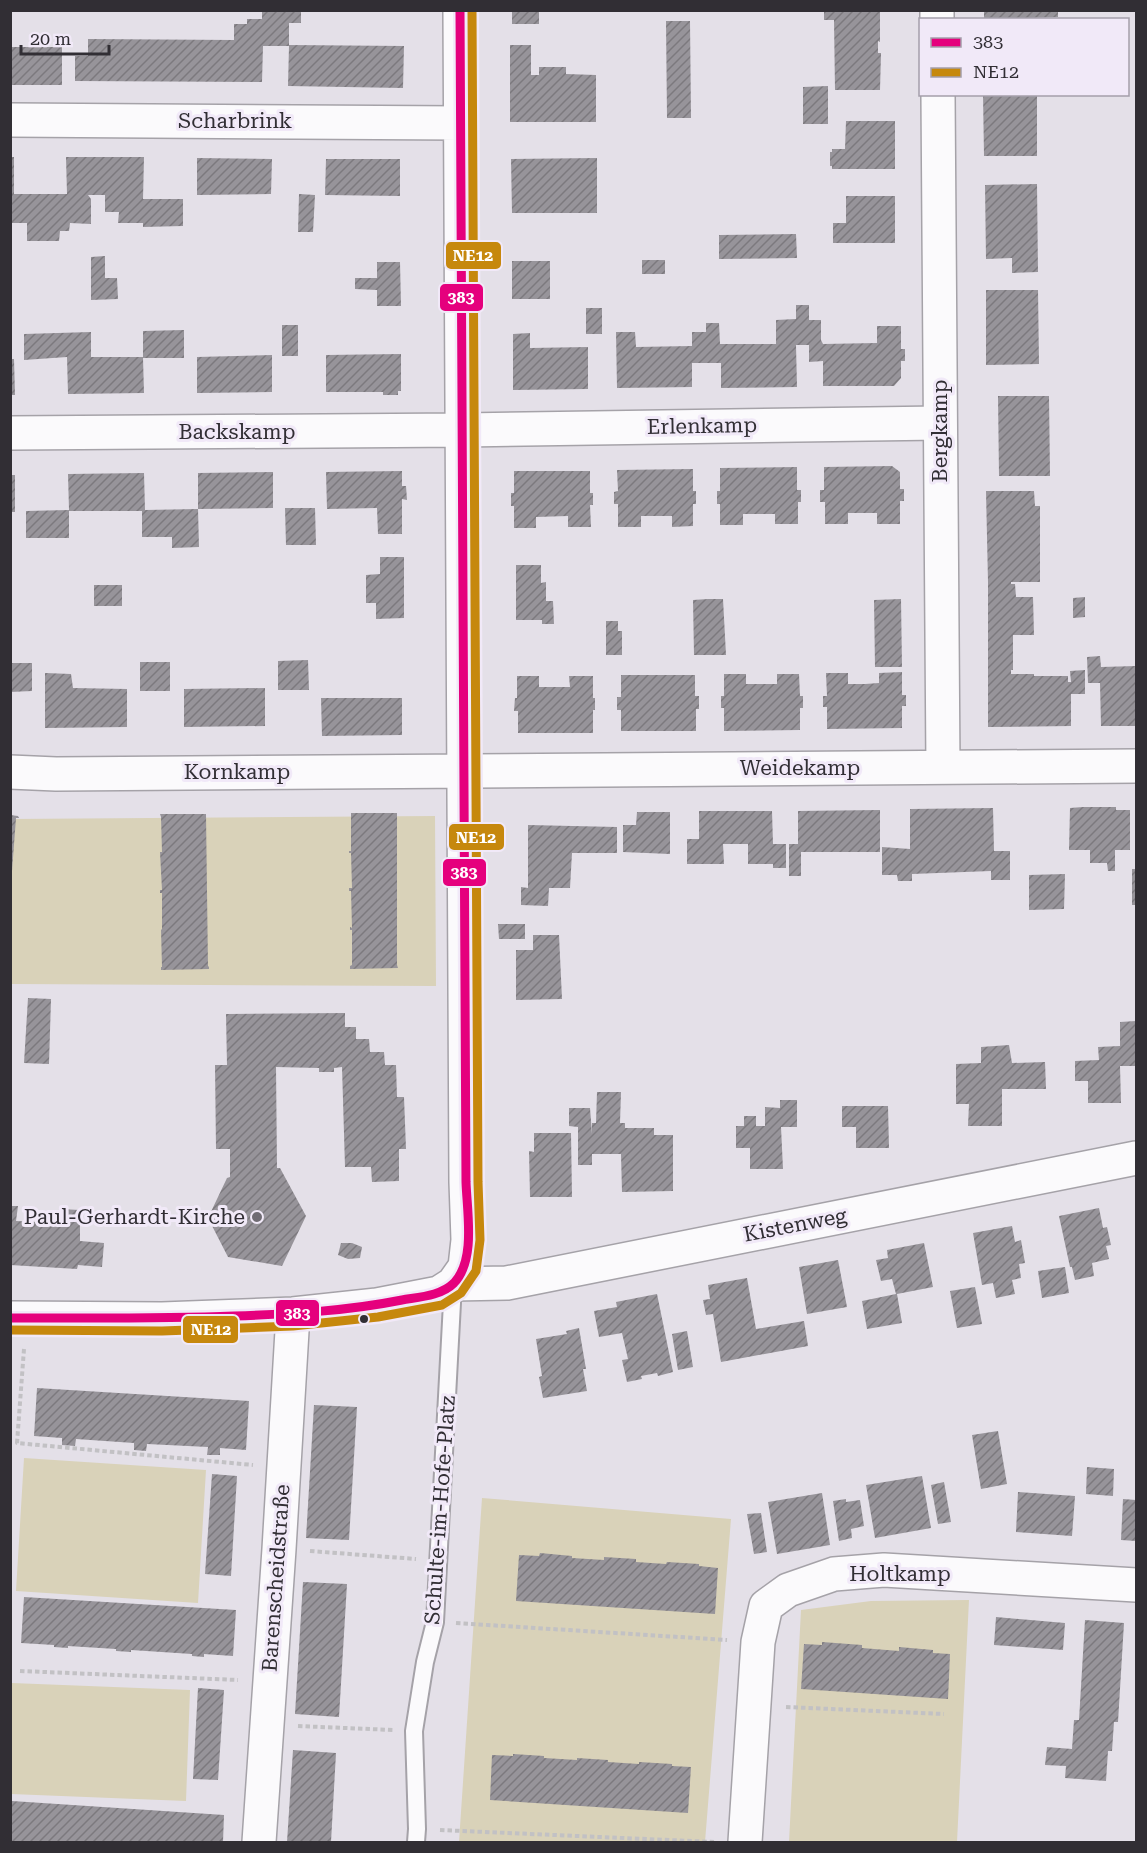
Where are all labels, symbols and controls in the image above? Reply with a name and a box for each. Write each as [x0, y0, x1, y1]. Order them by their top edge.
scale bar [21, 18, 110, 56]
legend [919, 18, 1129, 96]
text: 20 m [30, 28, 71, 49]
text: 383 [973, 31, 1003, 52]
text: NE12 [973, 61, 1019, 82]
street label: Scharbrink [178, 109, 292, 133]
line badge: NE12 [445, 241, 502, 270]
text: NE12 [453, 246, 493, 265]
line badge: 383 [439, 283, 484, 312]
text: 383 [448, 288, 474, 307]
street label: Bergkamp [928, 380, 952, 482]
street label: Erlenkamp [647, 413, 757, 439]
street label: Backskamp [179, 420, 295, 444]
street label: Weidekamp [740, 756, 860, 780]
street label: Kornkamp [184, 760, 290, 784]
line badge: NE12 [448, 823, 505, 851]
text: NE12 [456, 828, 496, 847]
line badge: 383 [442, 858, 487, 887]
text: 383 [451, 863, 477, 882]
street label: Kistenweg [741, 1203, 849, 1247]
place label: Paul-Gerhardt-Kirche [24, 1205, 245, 1229]
marker: Paul-Gerhardt-Kirche [250, 1210, 264, 1224]
line badge: 383 [275, 1299, 320, 1327]
text: 383 [284, 1304, 310, 1323]
unlabelled marker [358, 1313, 370, 1325]
line badge: NE12 [182, 1315, 239, 1344]
text: NE12 [191, 1320, 231, 1339]
street label: Schulte-im-Hofe-Platz [420, 1395, 460, 1625]
street label: Barenscheidstraße [257, 1483, 295, 1673]
street label: Holtkamp [849, 1562, 951, 1586]

